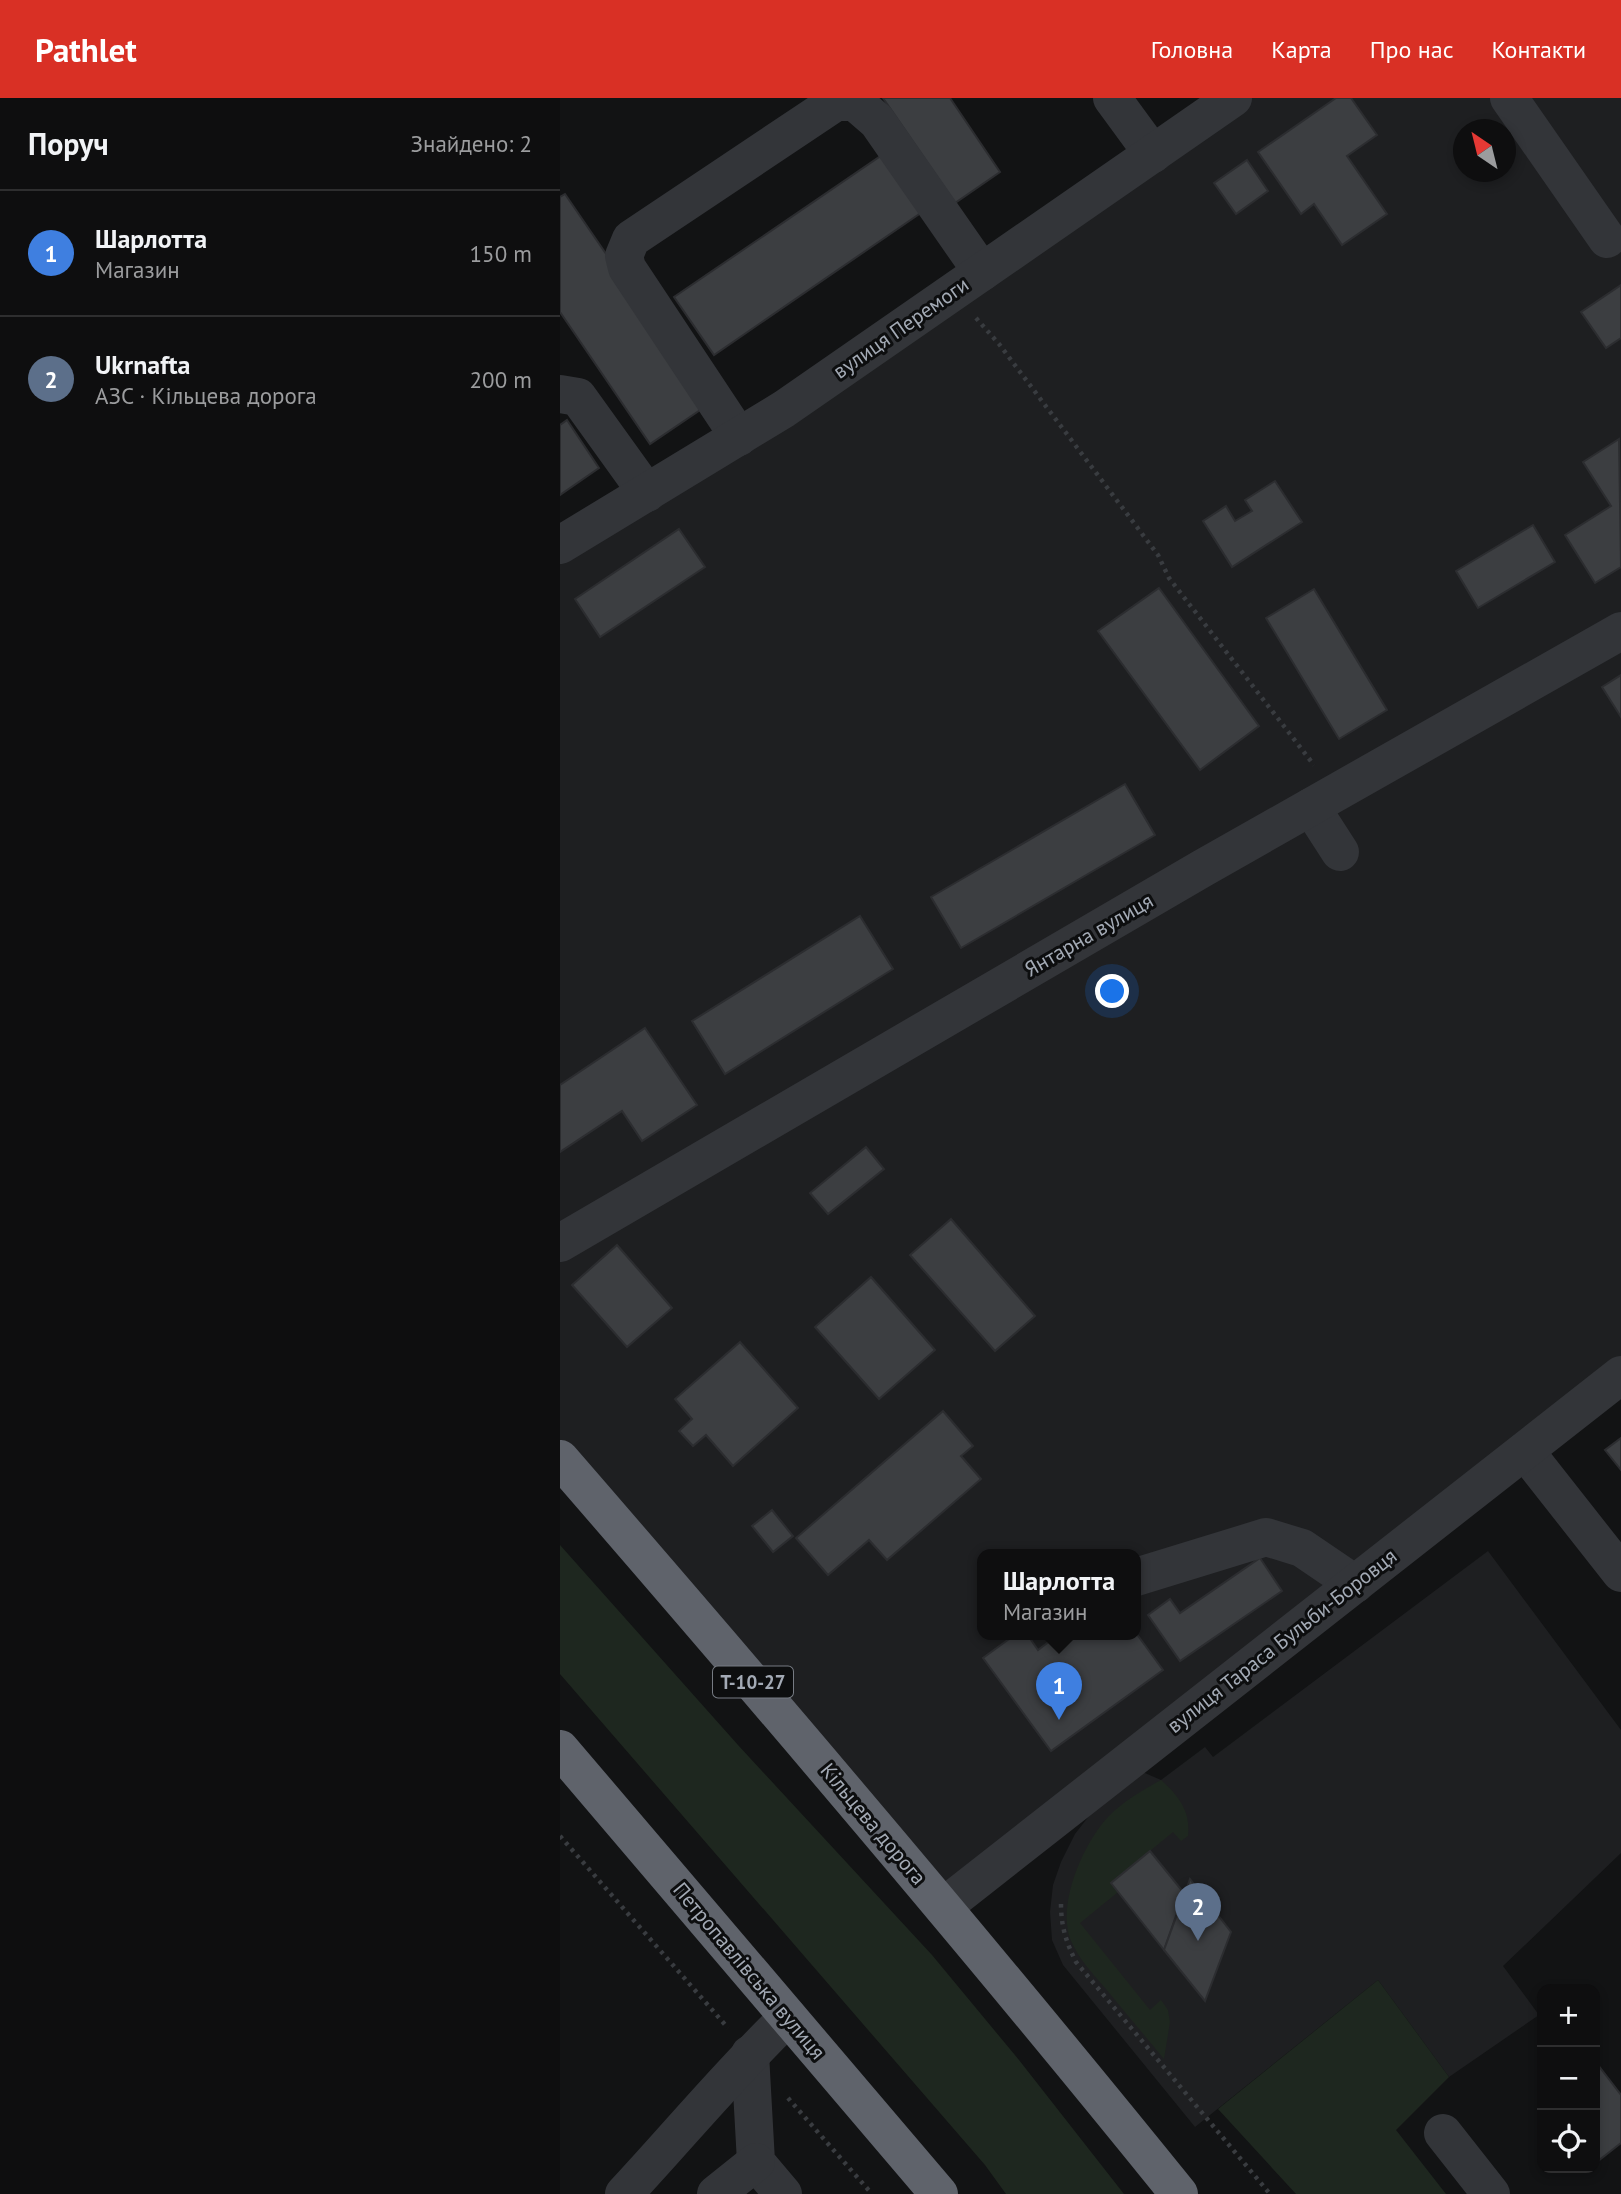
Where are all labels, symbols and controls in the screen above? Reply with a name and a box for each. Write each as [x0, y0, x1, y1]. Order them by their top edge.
text: Pathlet [35, 28, 137, 71]
text: Головна [1151, 34, 1233, 65]
text: Карта [1271, 34, 1332, 65]
text: Про нас [1370, 34, 1454, 65]
text: Контакти [1492, 34, 1586, 65]
north arrow [1453, 119, 1516, 182]
text: Поруч [28, 124, 109, 163]
text: Знайдено: 2 [411, 129, 532, 158]
text: Шарлотта [95, 222, 207, 255]
text: 1 [44, 239, 58, 268]
text: 150 m [470, 239, 532, 268]
text: Магазин [95, 255, 180, 284]
street label: вулиця Перемоги [828, 271, 974, 384]
text: Ukrnafta [95, 348, 190, 381]
text: 2 [44, 365, 58, 394]
text: 200 m [470, 365, 532, 394]
text: АЗС · Кільцева дорога [95, 381, 317, 410]
street label: Янтарна вулиця [1020, 887, 1158, 982]
your location [1095, 974, 1129, 1008]
street label: вулиця Тараса Бульби-Боровця [1161, 1542, 1402, 1739]
popup [977, 1549, 1141, 1640]
text: Шарлотта [1003, 1564, 1115, 1597]
text: Магазин [1003, 1597, 1088, 1626]
pin: 1 [1036, 1662, 1082, 1720]
road number: Т-10-27 [713, 1666, 793, 1698]
street label: Кільцева дорога [815, 1757, 932, 1890]
street label: Петропавлівська вулиця [667, 1877, 831, 2065]
pin: 2 [1175, 1883, 1221, 1941]
map controls [1537, 1984, 1600, 2173]
button: + [1537, 1984, 1600, 2047]
button: − [1537, 2047, 1600, 2110]
button: locate [1537, 2110, 1600, 2173]

